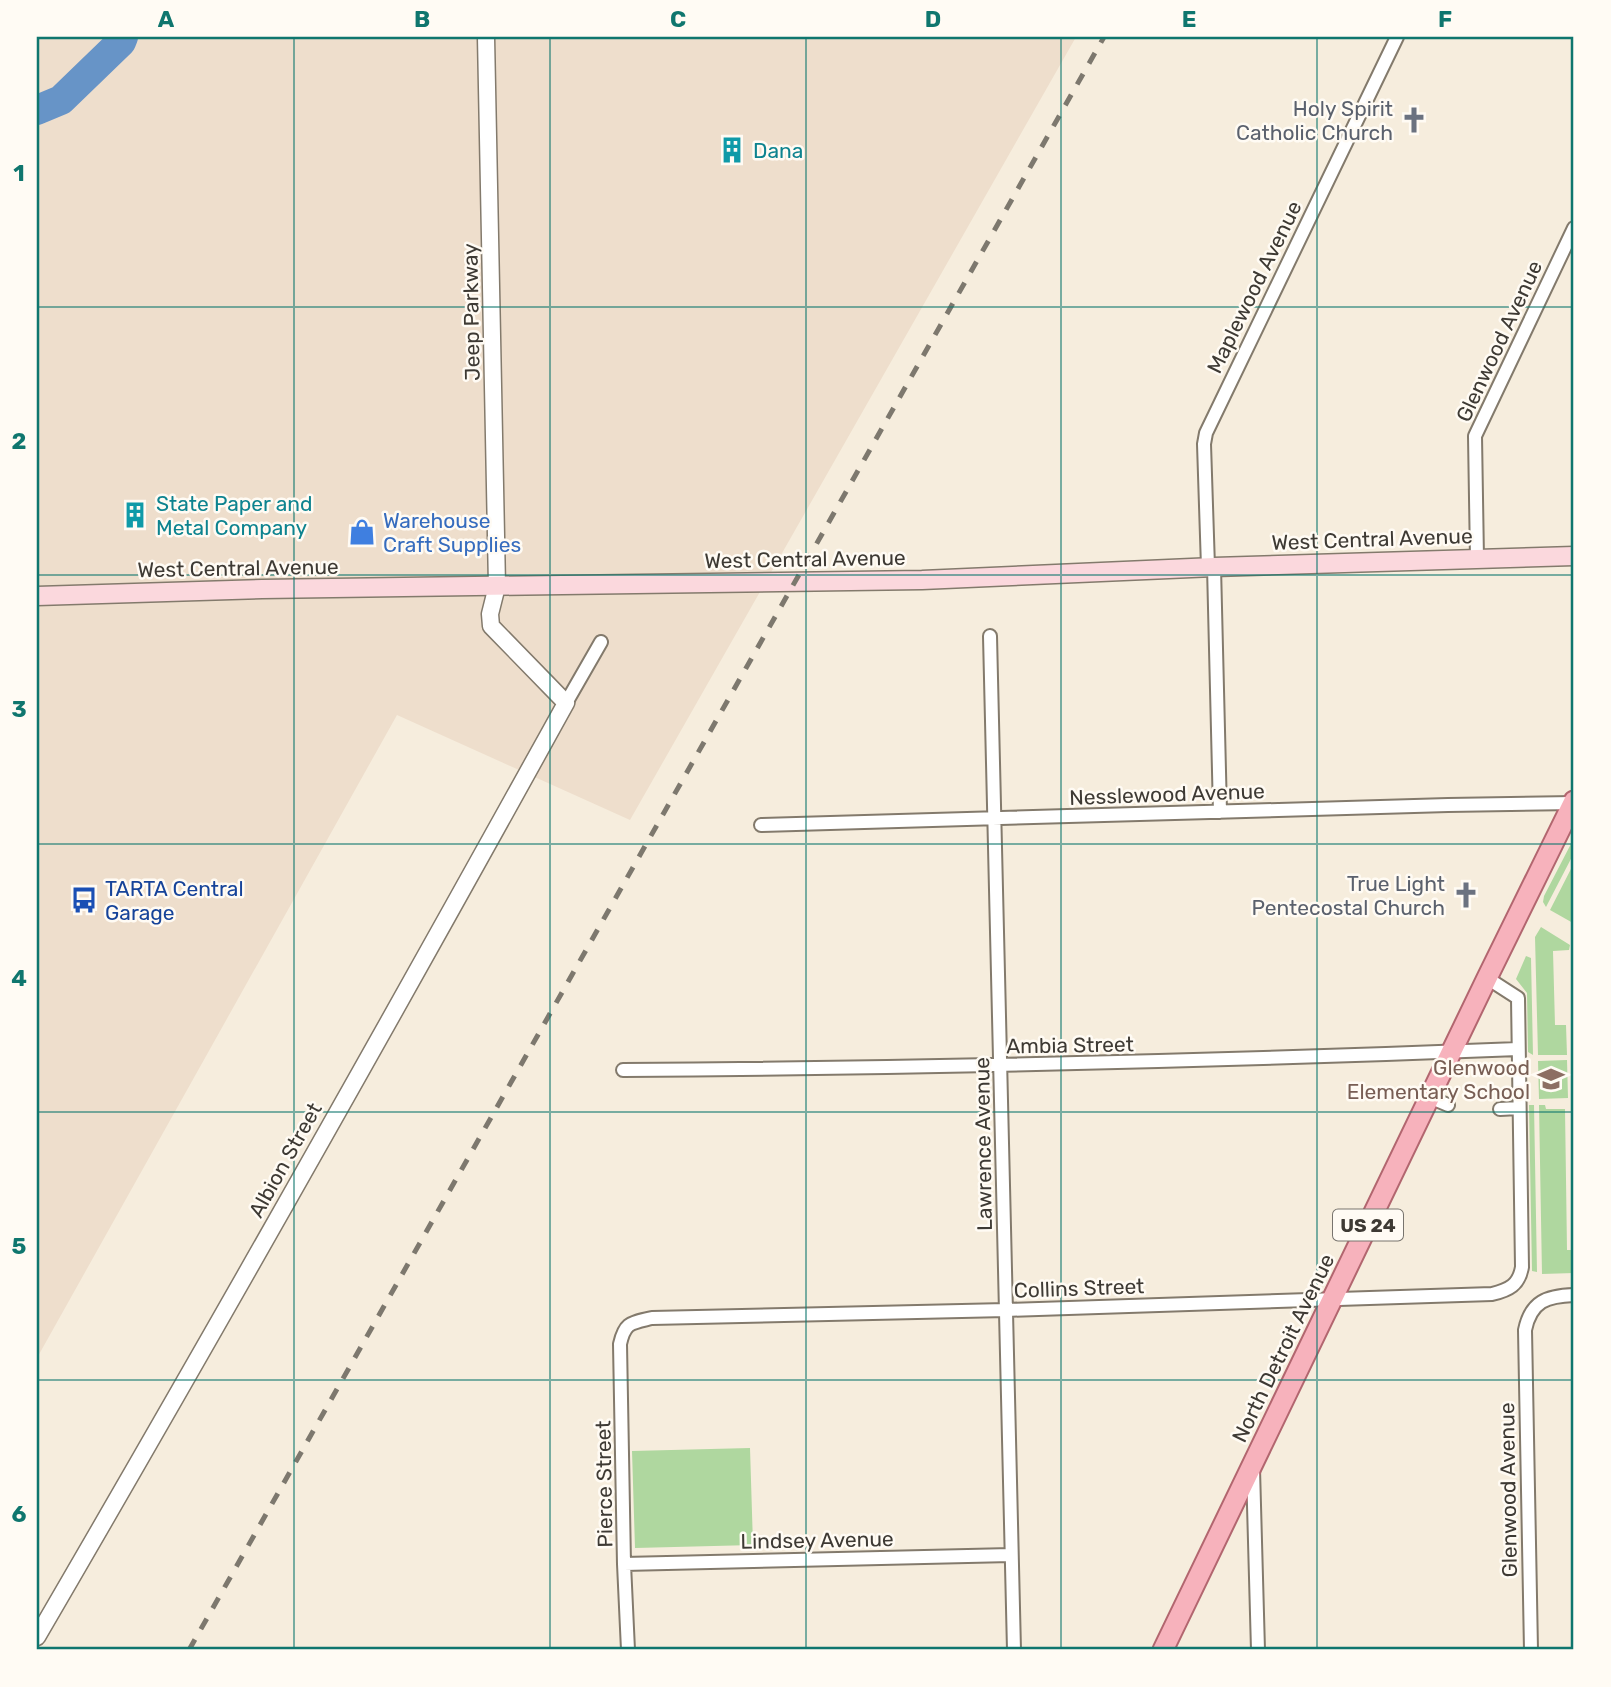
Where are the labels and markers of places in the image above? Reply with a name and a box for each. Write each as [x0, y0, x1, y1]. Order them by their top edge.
place label: Holy Spirit Catholic Church [1236, 96, 1393, 145]
church icon: Holy Spirit Catholic Church [1399, 105, 1429, 135]
building icon: Dana [717, 135, 747, 165]
place label: Dana [753, 138, 803, 163]
place label: State Paper and Metal Company [156, 491, 313, 540]
building icon: State Paper and Metal Company [120, 500, 150, 530]
place label: Warehouse Craft Supplies [383, 508, 521, 557]
shop icon: Warehouse Craft Supplies [347, 517, 377, 547]
place label: True Light Pentecostal Church [1251, 871, 1445, 920]
place label: TARTA Central Garage [105, 876, 244, 925]
church icon: True Light Pentecostal Church [1451, 880, 1481, 910]
bus stop icon: TARTA Central Garage [69, 885, 99, 915]
place label: Glenwood Elementary School [1347, 1055, 1530, 1104]
school or university icon: Glenwood Elementary School [1536, 1064, 1566, 1094]

